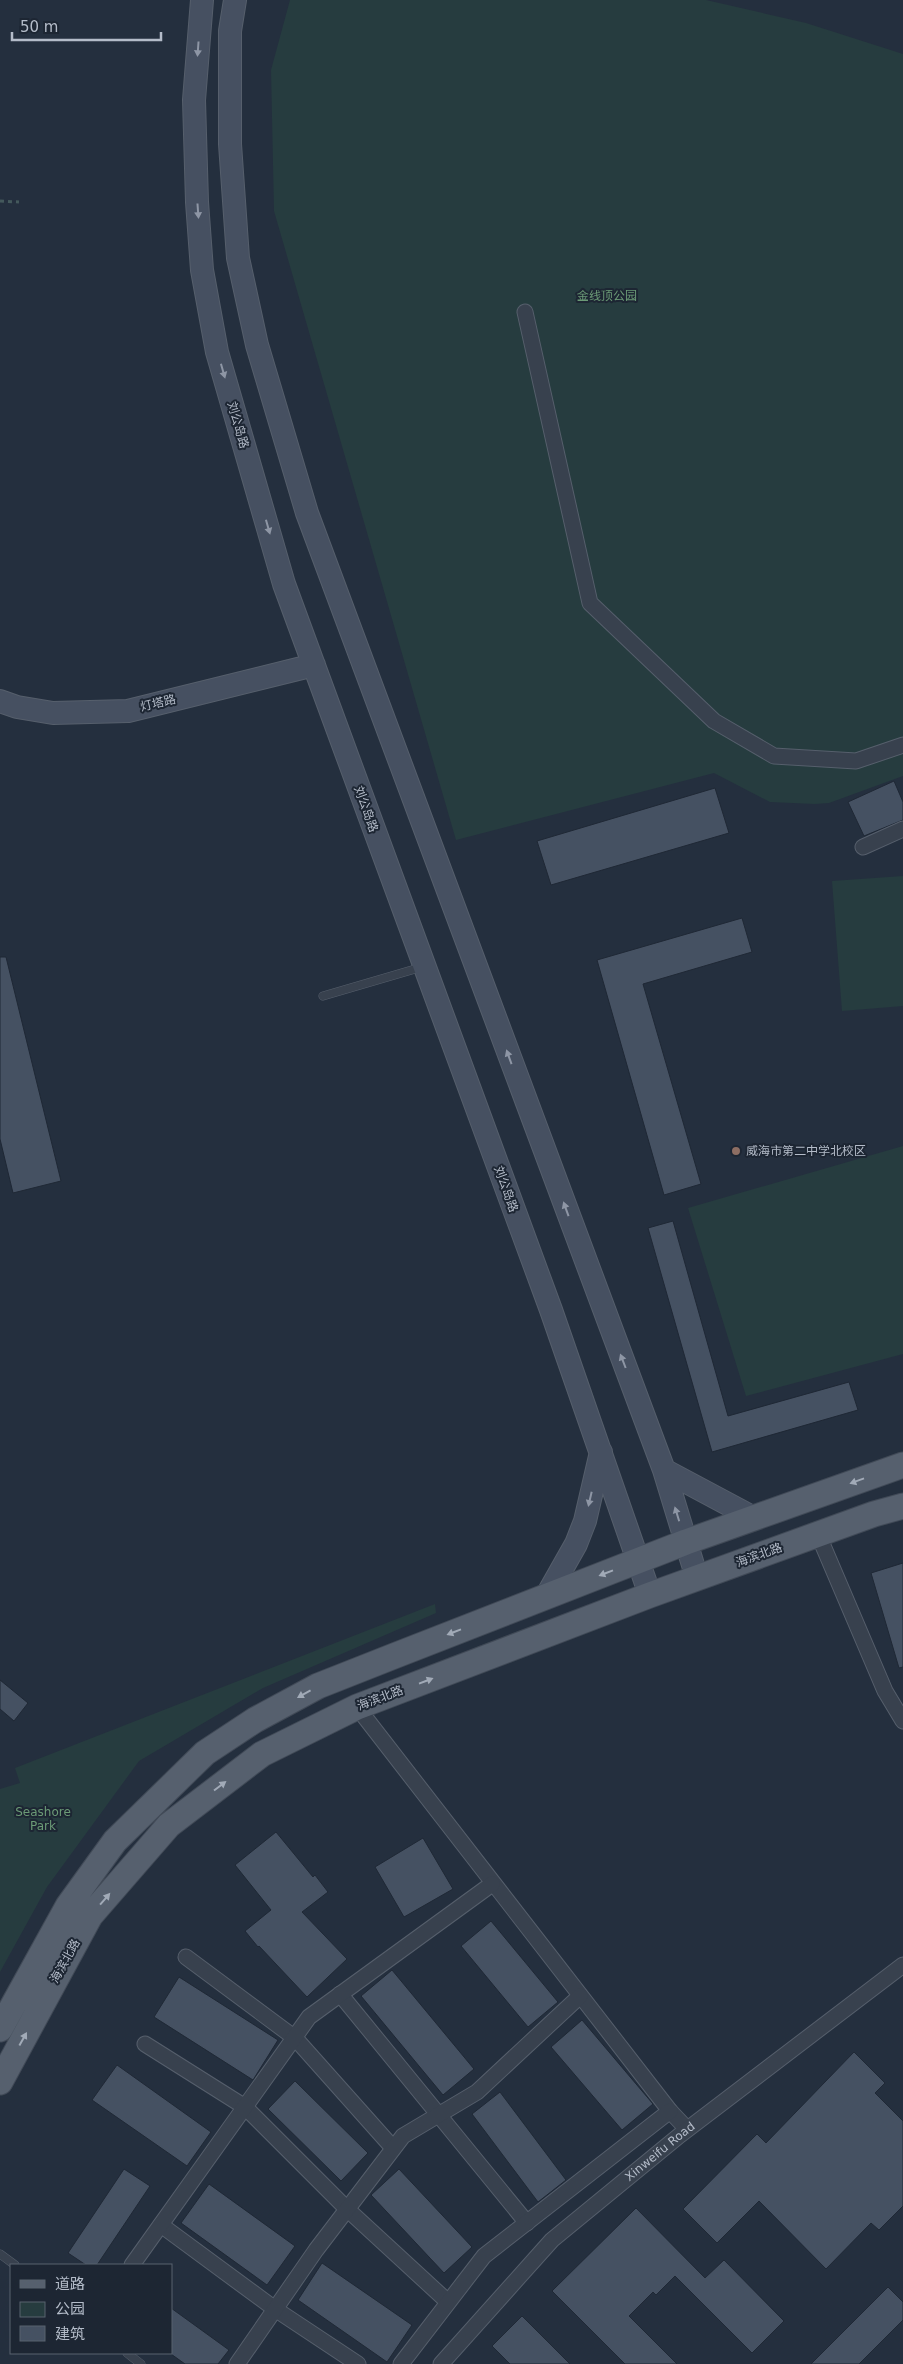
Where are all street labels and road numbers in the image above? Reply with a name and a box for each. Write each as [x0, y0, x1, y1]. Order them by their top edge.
street label: 刘公岛路 [225, 400, 251, 450]
street label: 灯塔路 [139, 692, 177, 714]
street label: 刘公岛路 [351, 784, 381, 834]
street label: 刘公岛路 [491, 1164, 521, 1214]
street label: 海滨北路 [734, 1540, 784, 1570]
street label: 海滨北路 [355, 1683, 405, 1713]
street label: 海滨北路 [47, 1937, 83, 1985]
street label: Xinweifu Road [622, 2119, 698, 2184]

